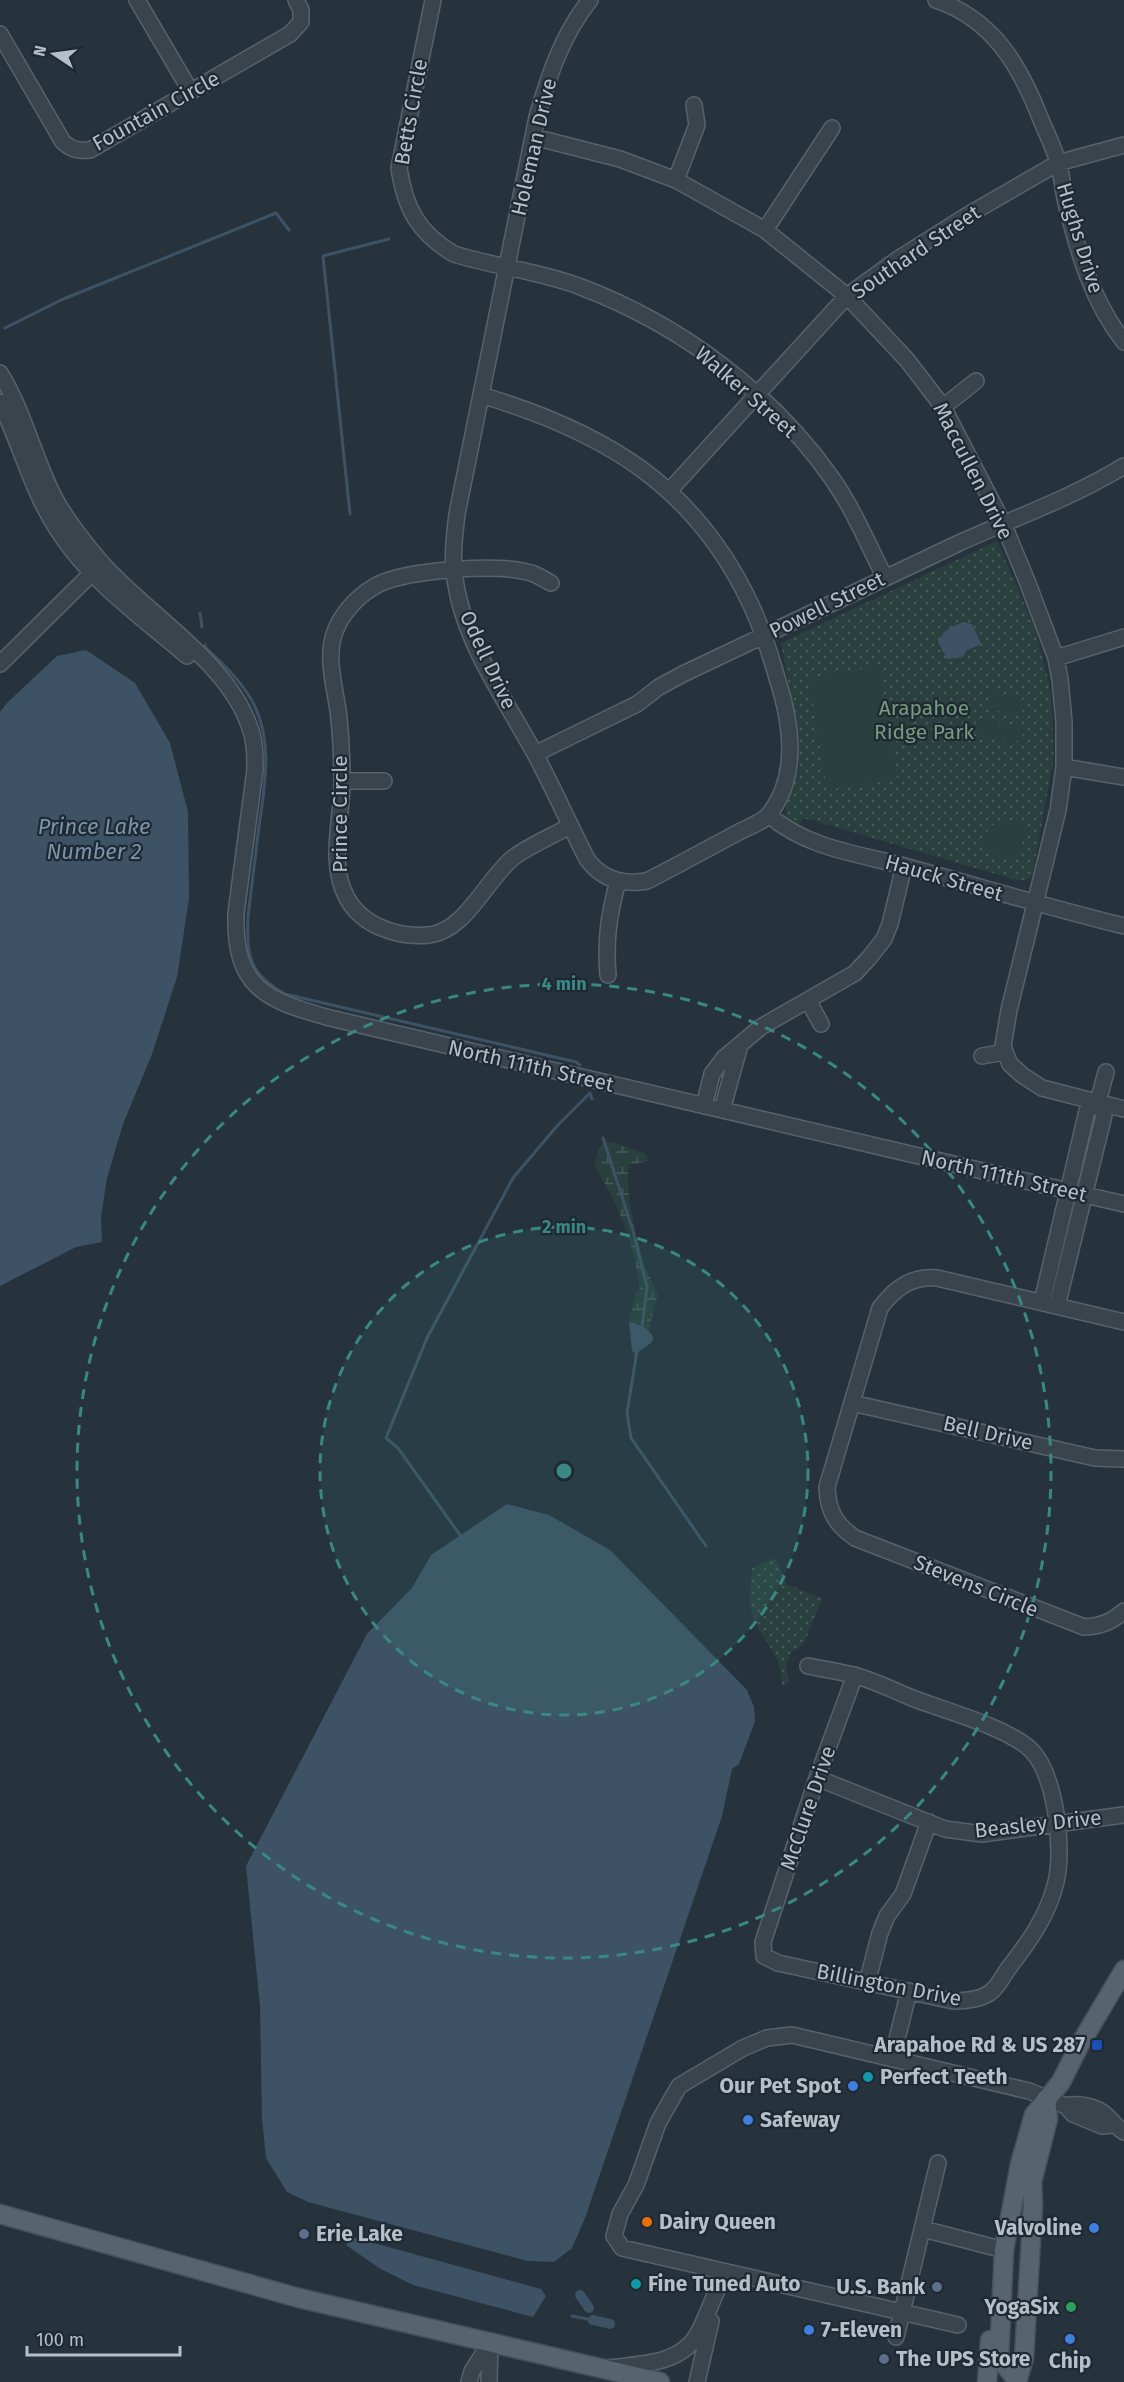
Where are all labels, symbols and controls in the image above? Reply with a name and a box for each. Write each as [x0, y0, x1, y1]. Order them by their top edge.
north arrow [24, 24, 84, 84]
text: N [29, 43, 50, 58]
street label: Betts Circle [389, 57, 433, 167]
street label: Fountain Circle [88, 65, 224, 157]
street label: Holeman Drive [506, 76, 562, 218]
street label: Hughs Drive [1051, 180, 1109, 296]
street label: Southard Street [847, 199, 986, 305]
street label: Walker Street [690, 341, 803, 444]
street label: Maccullen Drive [927, 398, 1019, 544]
street label: Powell Street [765, 566, 889, 644]
street label: Odell Drive [454, 607, 522, 713]
park label: Arapahoe Ridge Park [874, 695, 974, 745]
street label: Prince Circle [327, 755, 353, 873]
water label: Prince Lake Number 2 [38, 813, 150, 865]
street label: Hauck Street [882, 849, 1006, 907]
text: 4 min [541, 973, 587, 995]
street label: North 111th Street [446, 1034, 617, 1098]
street label: North 111th Street [919, 1144, 1090, 1208]
text: 2 min [542, 1216, 586, 1238]
street label: Bell Drive [941, 1410, 1035, 1456]
centre of rings [554, 1461, 574, 1481]
street label: Stevens Circle [910, 1549, 1042, 1623]
street label: McClure Drive [775, 1742, 841, 1874]
street label: Beasley Drive [973, 1804, 1103, 1844]
street label: Billington Drive [814, 1958, 964, 2012]
place label: Arapahoe Rd & US 287 [873, 2032, 1085, 2058]
marker: Arapahoe Rd & US 287 [1090, 2038, 1104, 2052]
place label: Perfect Teeth [880, 2064, 1008, 2090]
marker: Perfect Teeth [861, 2070, 875, 2084]
place label: Our Pet Spot [720, 2073, 842, 2099]
marker: Our Pet Spot [846, 2079, 860, 2093]
place label: Safeway [760, 2107, 840, 2133]
marker: Safeway [741, 2113, 755, 2127]
place label: Dairy Queen [659, 2209, 776, 2235]
marker: Dairy Queen [640, 2215, 654, 2229]
place label: Valvoline [994, 2215, 1082, 2241]
place label: Erie Lake [316, 2221, 403, 2247]
marker: Valvoline [1087, 2221, 1101, 2235]
marker: Erie Lake [297, 2227, 311, 2241]
place label: Fine Tuned Auto [648, 2271, 800, 2297]
place label: U.S. Bank [836, 2274, 925, 2300]
marker: Fine Tuned Auto [629, 2277, 643, 2291]
marker: U.S. Bank [930, 2280, 944, 2294]
place label: YogaSix [983, 2294, 1059, 2320]
marker: YogaSix [1064, 2300, 1078, 2314]
place label: 7-Eleven [821, 2317, 902, 2343]
scale bar [27, 2319, 180, 2357]
marker: 7-Eleven [802, 2323, 816, 2337]
text: 100 m [36, 2329, 84, 2351]
marker: Chip [1063, 2332, 1077, 2346]
place label: The UPS Store [896, 2346, 1031, 2372]
place label: Chip [1049, 2348, 1091, 2374]
marker: The UPS Store [877, 2352, 891, 2366]

